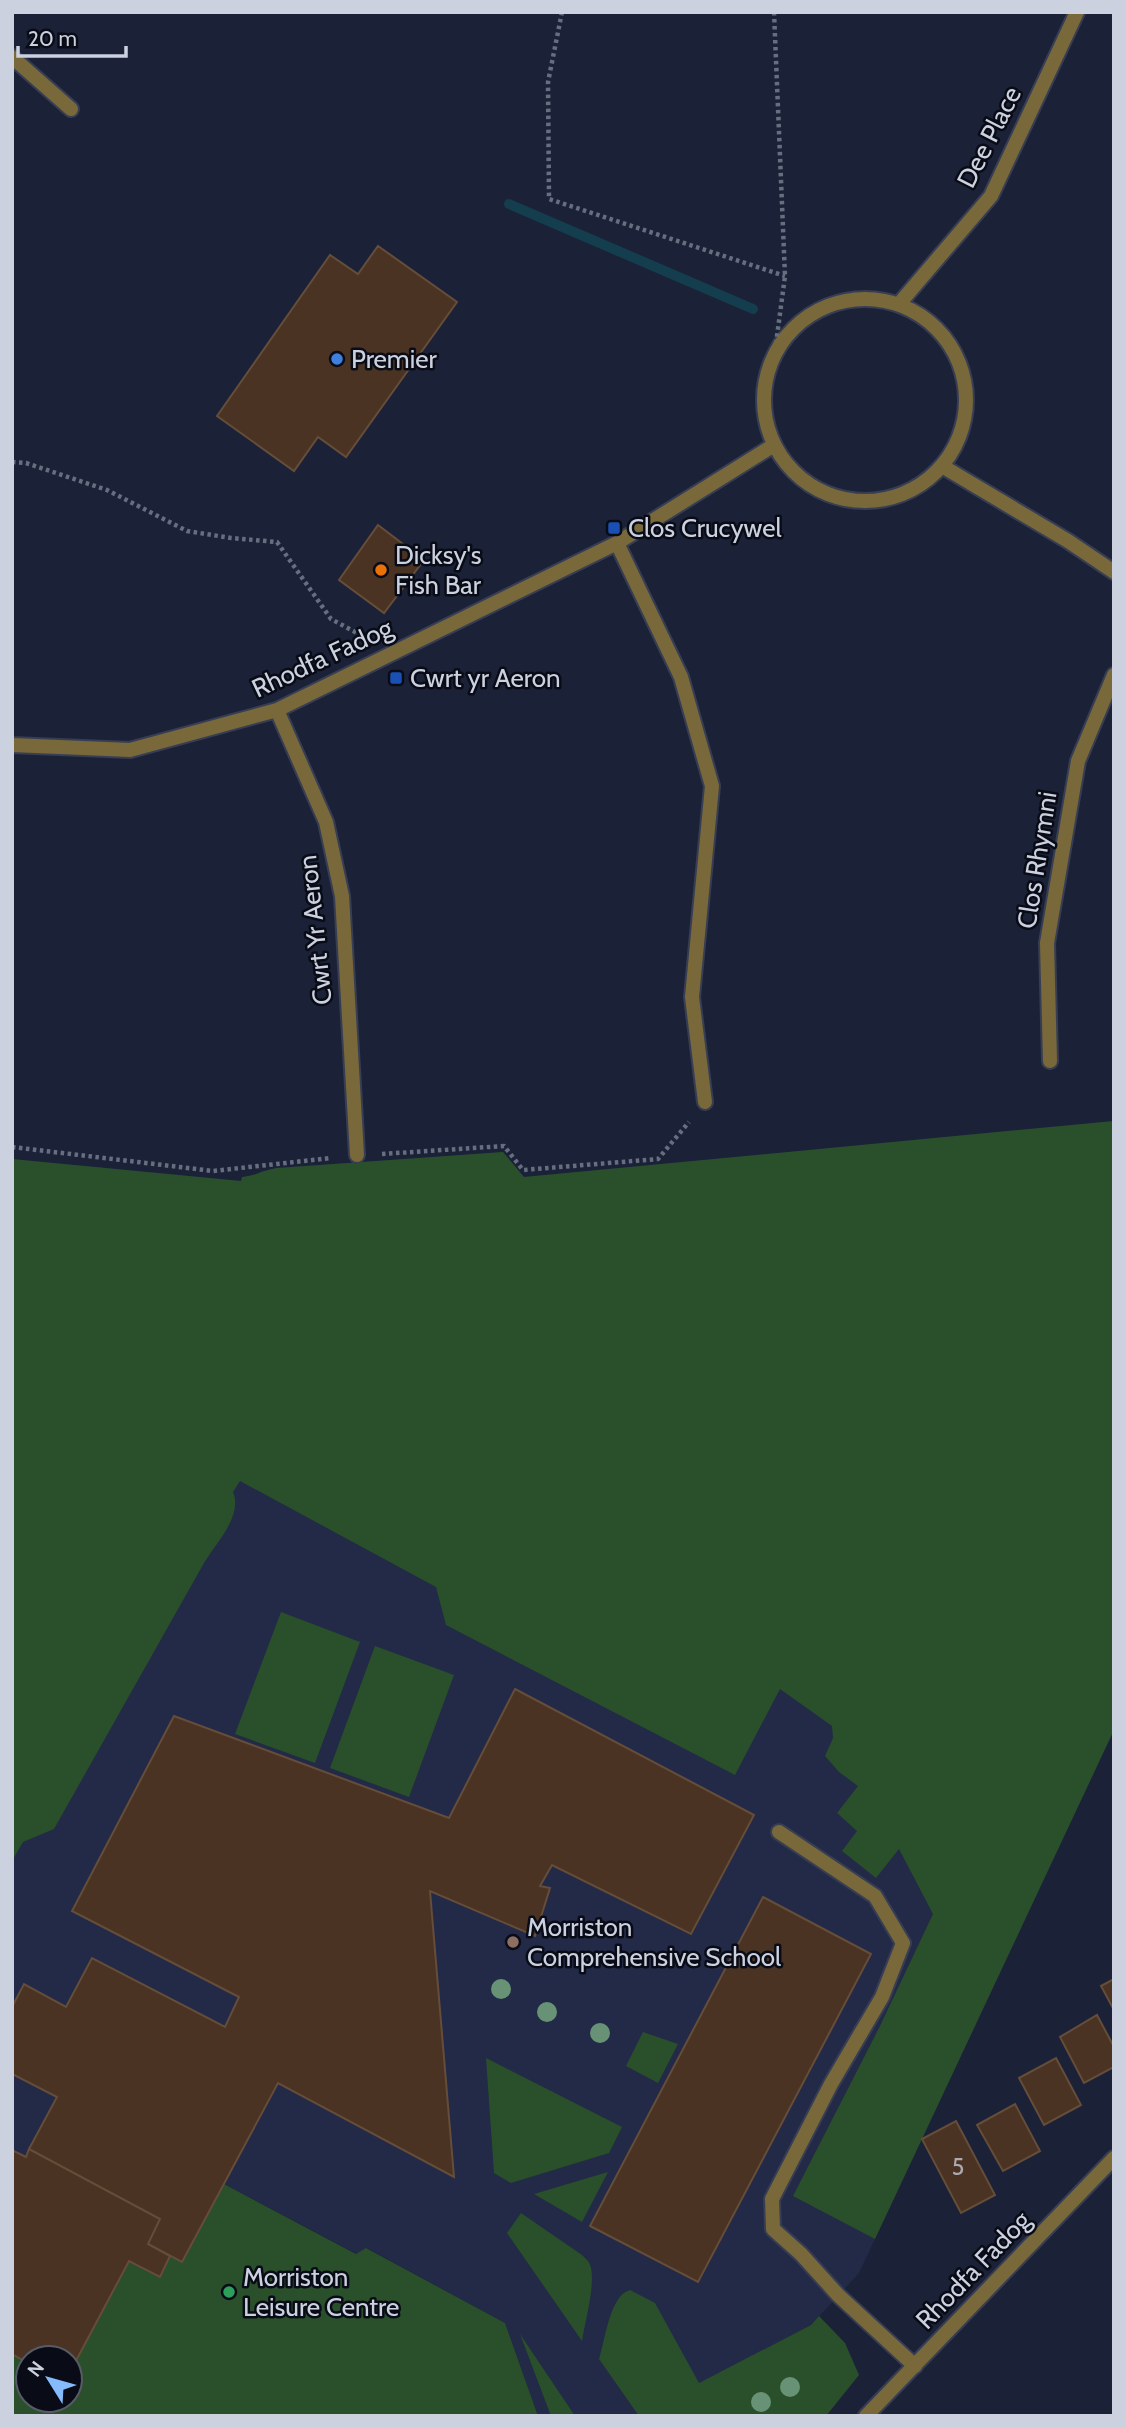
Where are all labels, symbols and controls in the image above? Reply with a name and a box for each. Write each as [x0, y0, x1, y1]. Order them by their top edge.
scale bar [18, 14, 126, 58]
text: 20 m [28, 26, 77, 51]
street label: Dee Place [950, 81, 1028, 193]
place label: Premier [351, 343, 437, 375]
marker: Premier [329, 351, 345, 367]
place label: Clos Crucywel [628, 512, 782, 544]
marker: Clos Crucywel [606, 520, 622, 536]
place label: Dicksy's Fish Bar [395, 539, 482, 601]
marker: Dicksy's Fish Bar [373, 562, 389, 578]
street label: Rhodfa Fadog [247, 611, 398, 705]
place label: Cwrt yr Aeron [410, 662, 561, 694]
marker: Cwrt yr Aeron [388, 670, 404, 686]
street label: Clos Rhymni [1010, 789, 1064, 931]
street label: Cwrt Yr Aeron [291, 854, 339, 1006]
place label: Morriston Comprehensive School [527, 1911, 781, 1973]
marker: Morriston Comprehensive School [505, 1934, 521, 1950]
house number: 5 [952, 2153, 964, 2181]
street label: Rhodfa Fadog [909, 2204, 1038, 2336]
place label: Morriston Leisure Centre [243, 2261, 399, 2323]
marker: Morriston Leisure Centre [221, 2284, 237, 2300]
north arrow [14, 2344, 84, 2414]
text: N [23, 2357, 49, 2381]

